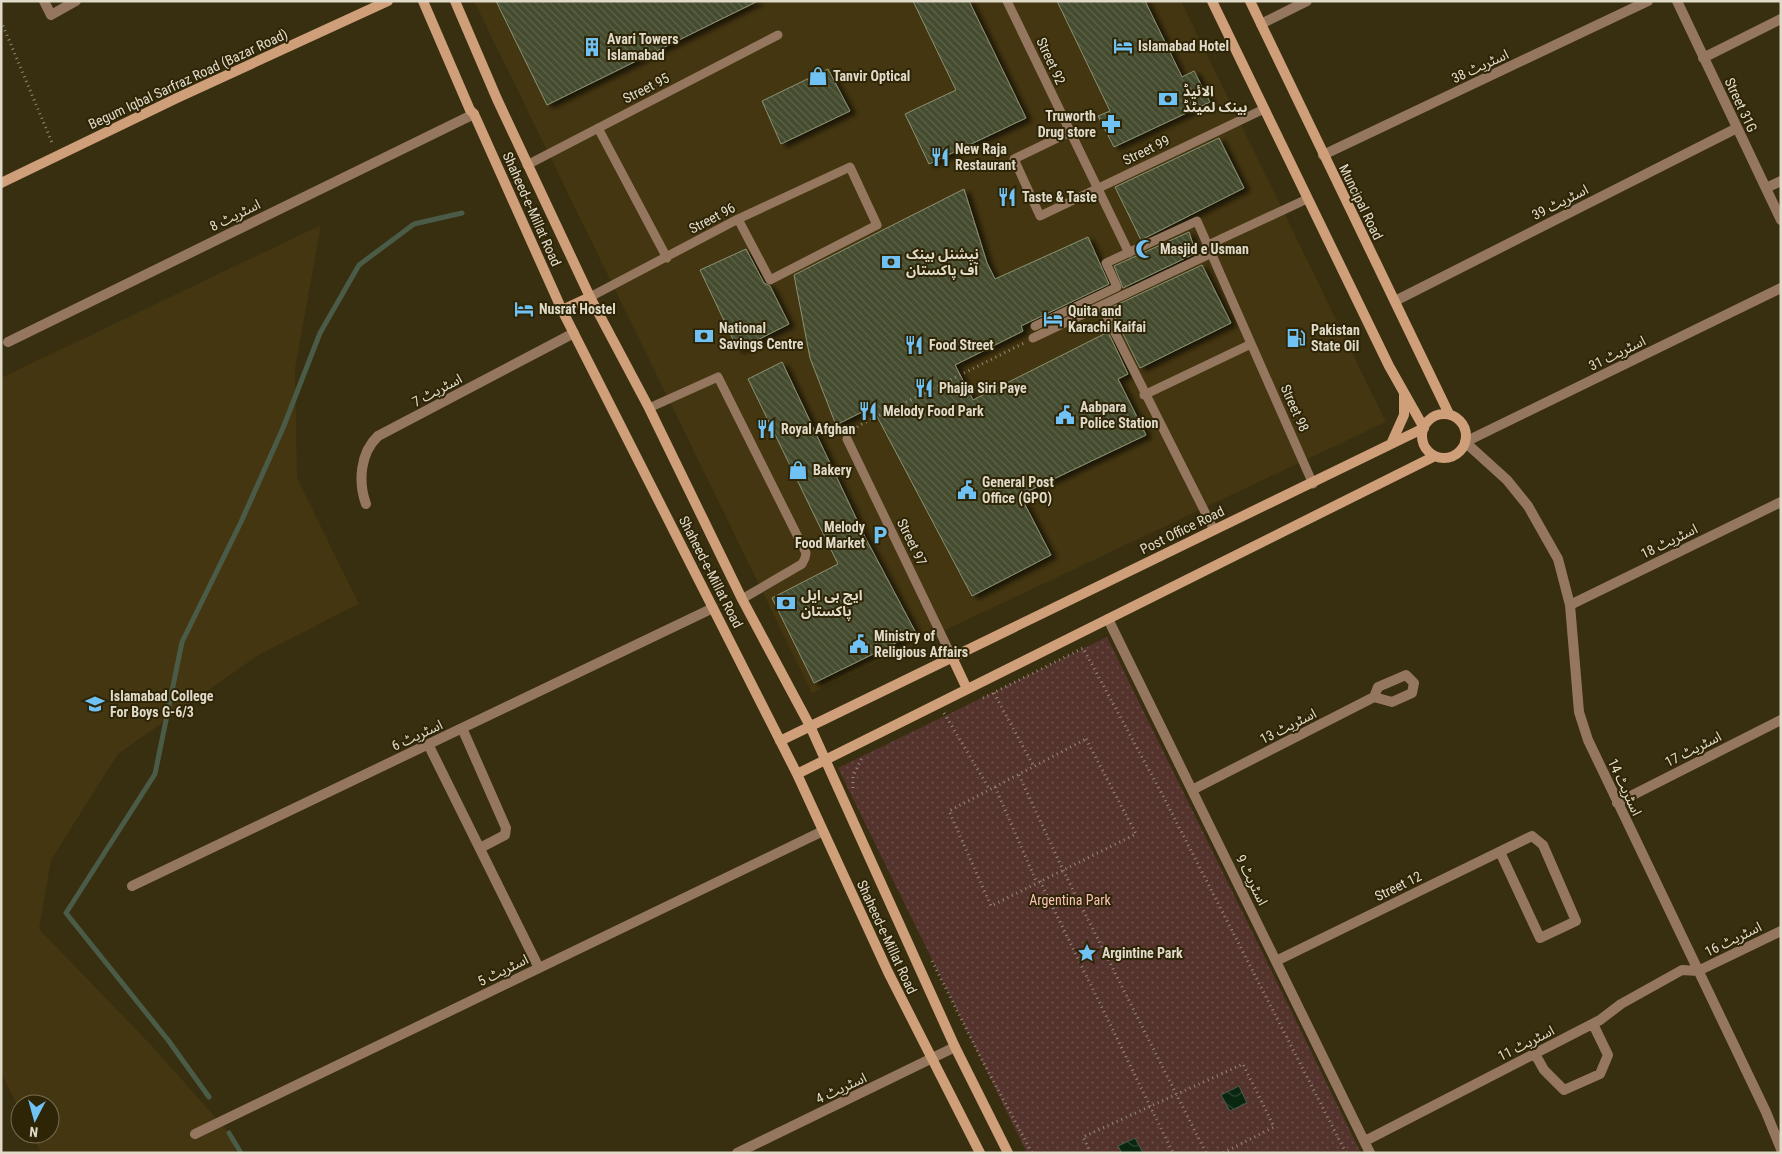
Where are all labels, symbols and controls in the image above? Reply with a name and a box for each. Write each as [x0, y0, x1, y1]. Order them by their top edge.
street label: Begum Iqbal Sarfraz Road (Bazar Road) [86, 26, 291, 133]
place label: Avari Towers Islamabad [607, 31, 679, 63]
street label: Street 92 [1033, 35, 1069, 87]
hotel icon: Islamabad Hotel [1112, 35, 1134, 57]
building icon: Avari Towers Islamabad [581, 36, 603, 58]
place label: Islamabad Hotel [1138, 38, 1229, 54]
street label: اسٹریٹ 38 [1449, 46, 1512, 87]
shop icon: Tanvir Optical [807, 65, 829, 87]
place label: Tanvir Optical [833, 68, 910, 84]
street label: Street 95 [620, 70, 672, 106]
street label: Street 31G [1721, 75, 1761, 135]
place label: الائیڈ بینک لمیٹڈ [1183, 83, 1247, 115]
bank icon: الائیڈ بینک لمیٹڈ [1157, 88, 1179, 110]
place label: Truworth Drug store [1038, 108, 1096, 140]
pharmacy icon: Truworth Drug store [1100, 113, 1122, 135]
street label: Street 99 [1120, 132, 1172, 168]
place label: New Raja Restaurant [955, 141, 1016, 173]
restaurant icon: New Raja Restaurant [929, 146, 951, 168]
street label: Shaheed-e-Millat Road [500, 149, 564, 269]
street label: Muncipal Road [1336, 162, 1386, 242]
street label: اسٹریٹ 39 [1529, 181, 1591, 224]
restaurant icon: Taste & Taste [996, 186, 1018, 208]
place label: Taste & Taste [1022, 189, 1097, 205]
street label: اسٹریٹ 8 [207, 196, 263, 235]
street label: Street 96 [686, 199, 738, 237]
mosque icon: Masjid e Usman [1134, 238, 1156, 260]
place label: Masjid e Usman [1160, 241, 1249, 257]
place label: نیشنل بینک آف پاکستان [906, 246, 979, 280]
bank icon: نیشنل بینک آف پاکستان [880, 251, 902, 273]
hotel icon: Nusrat Hostel [513, 298, 535, 320]
place label: Nusrat Hostel [539, 301, 616, 317]
place label: Quita and Karachi Kaifai [1068, 303, 1146, 335]
hotel icon: Quita and Karachi Kaifai [1042, 308, 1064, 330]
place label: National Savings Centre [719, 320, 804, 352]
place label: Pakistan State Oil [1311, 322, 1360, 354]
bank icon: National Savings Centre [693, 325, 715, 347]
fuel station icon: Pakistan State Oil [1285, 327, 1307, 349]
street label: اسٹریٹ 31 [1586, 332, 1648, 375]
restaurant icon: Food Street [903, 334, 925, 356]
place label: Food Street [929, 337, 994, 353]
street label: اسٹریٹ 7 [409, 370, 465, 411]
restaurant icon: Phajja Siri Paye [913, 377, 935, 399]
place label: Phajja Siri Paye [939, 380, 1027, 396]
street label: Street 98 [1278, 382, 1312, 434]
place label: Aabpara Police Station [1080, 399, 1158, 431]
restaurant icon: Melody Food Park [857, 400, 879, 422]
place label: Melody Food Park [883, 403, 984, 419]
public building icon: Aabpara Police Station [1054, 404, 1076, 426]
restaurant icon: Royal Afghan [755, 418, 777, 440]
place label: Royal Afghan [781, 421, 855, 437]
shop icon: Bakery [787, 459, 809, 481]
place label: Bakery [813, 462, 852, 478]
place label: General Post Office (GPO) [982, 474, 1054, 507]
public building icon: General Post Office (GPO) [956, 479, 978, 501]
street label: Post Office Road [1137, 503, 1227, 557]
street label: Shaheed-e-Millat Road [676, 513, 746, 631]
street label: Street 97 [894, 516, 930, 568]
place label: Melody Food Market [795, 519, 866, 551]
street label: اسٹریٹ 18 [1638, 520, 1700, 563]
parking icon: Melody Food Market [869, 524, 891, 546]
place label: ایچ بی ایل پاکستان [801, 587, 863, 621]
bank icon: ایچ بی ایل پاکستان [775, 592, 797, 614]
place label: Ministry of Religious Affairs [874, 628, 968, 660]
public building icon: Ministry of Religious Affairs [848, 633, 870, 655]
place label: Islamabad College For Boys G-6/3 [110, 688, 214, 720]
school or university icon: Islamabad College For Boys G-6/3 [84, 693, 106, 715]
street label: اسٹریٹ 13 [1257, 705, 1319, 748]
street label: اسٹریٹ 6 [389, 716, 445, 755]
street label: اسٹریٹ 17 [1662, 728, 1724, 771]
street label: اسٹریٹ 14 [1604, 756, 1645, 819]
street label: اسٹریٹ 9 [1232, 852, 1271, 908]
street label: Street 12 [1372, 868, 1424, 904]
street label: Shaheed-e-Millat Road [854, 878, 920, 996]
park label: Argentina Park [1029, 892, 1111, 908]
street label: اسٹریٹ 16 [1702, 918, 1764, 961]
place icon: Argintine Park [1076, 942, 1098, 964]
place label: Argintine Park [1102, 945, 1183, 961]
street label: اسٹریٹ 5 [475, 951, 531, 990]
street label: اسٹریٹ 11 [1495, 1022, 1557, 1065]
street label: اسٹریٹ 4 [813, 1069, 869, 1108]
north arrow [10, 1094, 60, 1144]
text: N [29, 1124, 39, 1140]

